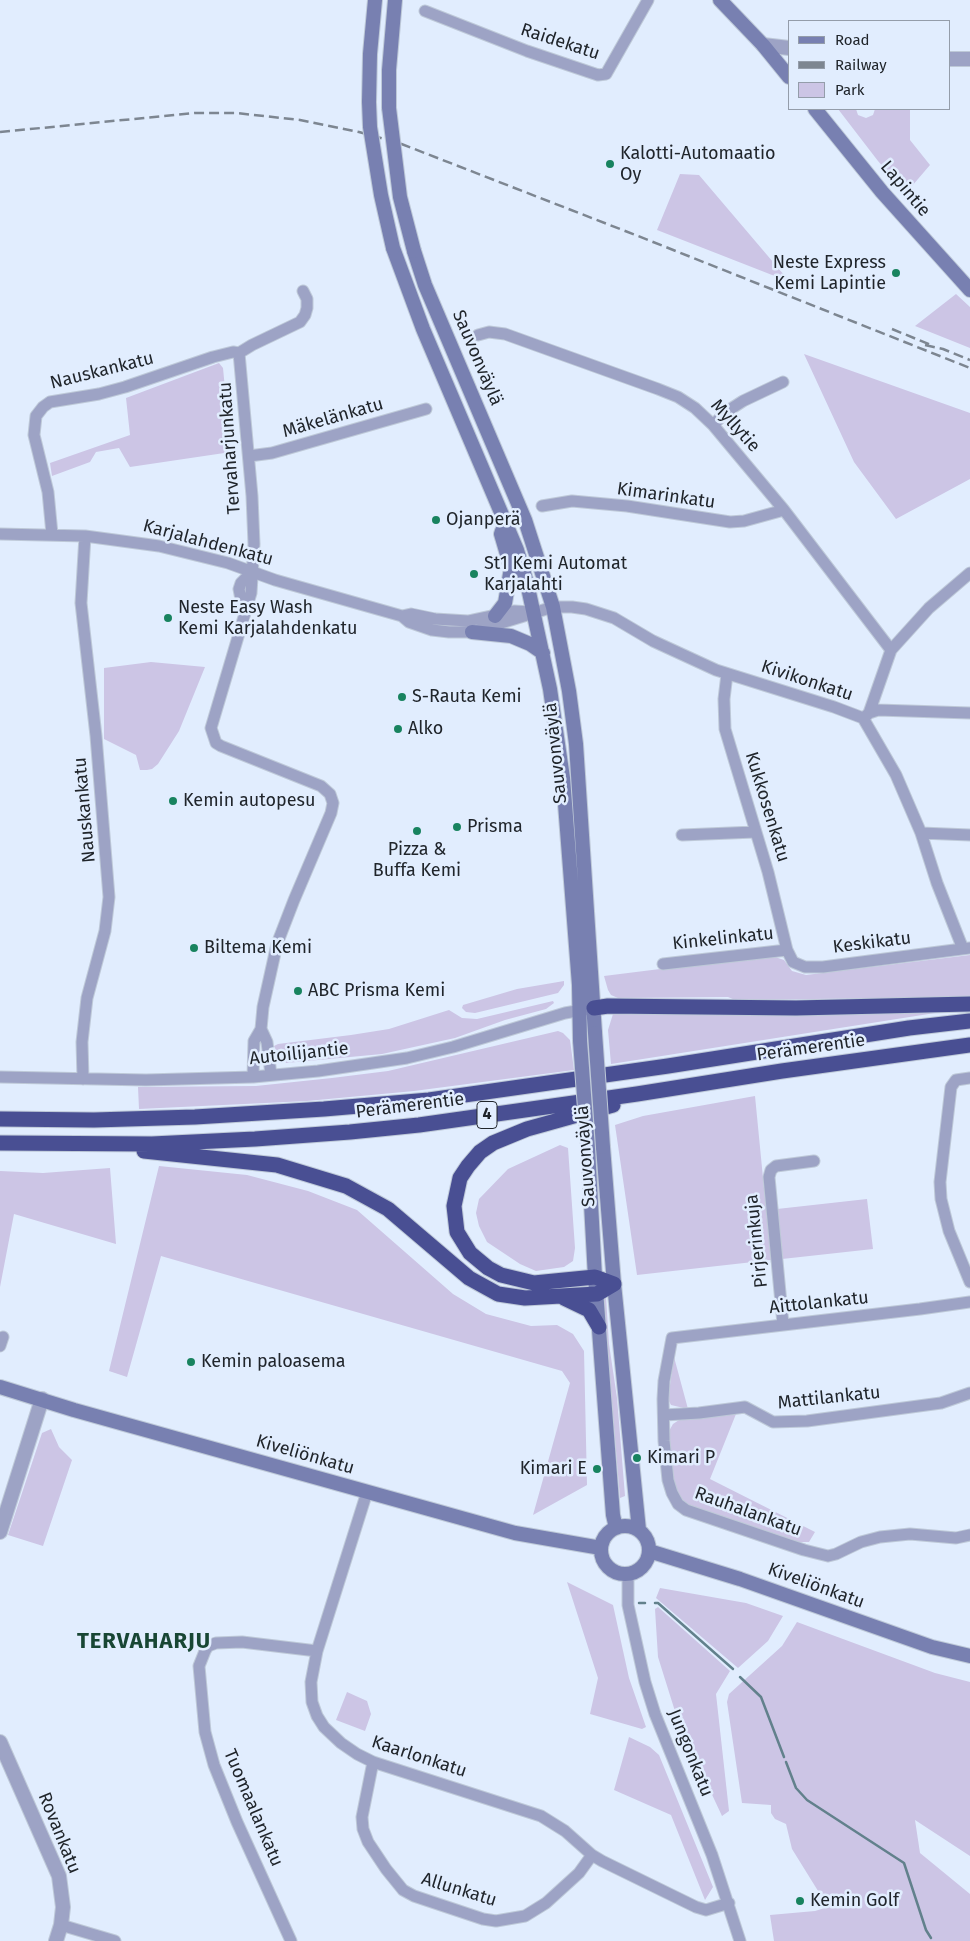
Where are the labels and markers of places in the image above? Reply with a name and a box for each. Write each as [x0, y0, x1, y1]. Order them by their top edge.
place label: Kalotti-Automaatio Oy [620, 143, 775, 186]
marker: Kalotti-Automaatio Oy [604, 158, 616, 170]
place label: Neste Express Kemi Lapintie [773, 252, 886, 294]
marker: Neste Express Kemi Lapintie [890, 267, 902, 279]
place label: Ojanperä [446, 509, 520, 531]
marker: Ojanperä [430, 514, 442, 526]
place label: St1 Kemi Automat Karjalahti [484, 553, 627, 596]
marker: St1 Kemi Automat Karjalahti [468, 568, 480, 580]
place label: Neste Easy Wash Kemi Karjalahdenkatu [178, 597, 357, 640]
marker: Neste Easy Wash Kemi Karjalahdenkatu [162, 612, 174, 624]
place label: S-Rauta Kemi [412, 686, 522, 708]
marker: S-Rauta Kemi [396, 691, 408, 703]
place label: Alko [408, 718, 443, 740]
marker: Alko [392, 723, 404, 735]
place label: Kemin autopesu [183, 790, 315, 812]
marker: Kemin autopesu [167, 795, 179, 807]
place label: Prisma [467, 816, 523, 838]
marker: Prisma [451, 821, 463, 833]
marker: Pizza & Buffa Kemi [411, 825, 423, 837]
place label: Pizza & Buffa Kemi [373, 839, 461, 882]
place label: Biltema Kemi [204, 937, 312, 959]
marker: Biltema Kemi [188, 942, 200, 954]
place label: ABC Prisma Kemi [308, 980, 445, 1002]
marker: ABC Prisma Kemi [292, 985, 304, 997]
place label: Kemin paloasema [201, 1351, 346, 1373]
marker: Kemin paloasema [185, 1356, 197, 1368]
place label: Kimari P [647, 1447, 715, 1469]
marker: Kimari P [631, 1452, 643, 1464]
place label: Kimari E [520, 1458, 587, 1480]
marker: Kimari E [591, 1463, 603, 1475]
place label: Kemin Golf [810, 1890, 899, 1912]
marker: Kemin Golf [794, 1895, 806, 1907]

